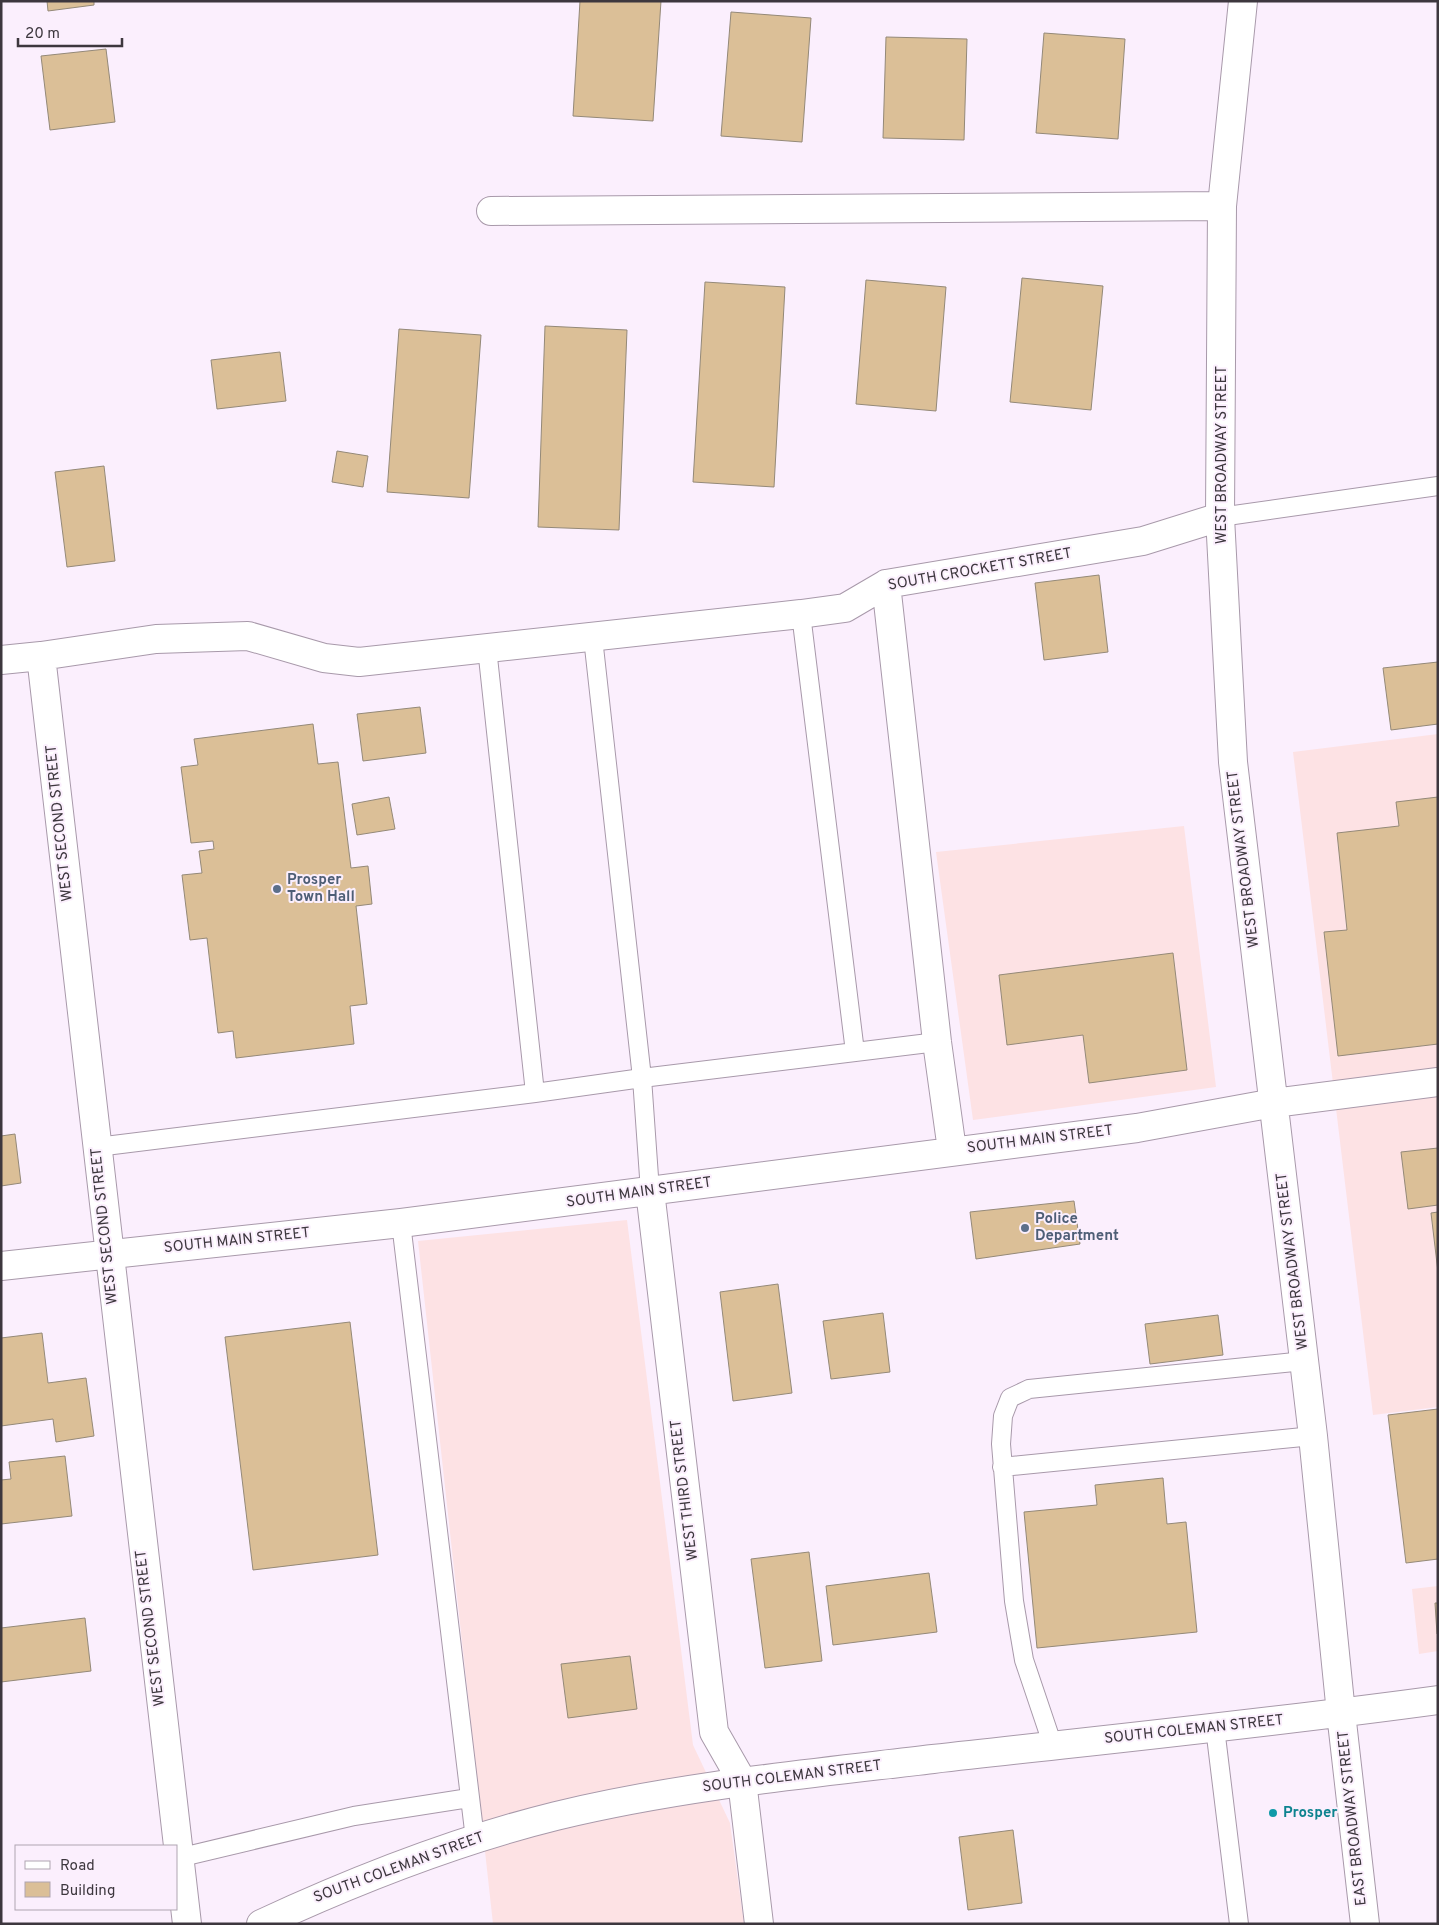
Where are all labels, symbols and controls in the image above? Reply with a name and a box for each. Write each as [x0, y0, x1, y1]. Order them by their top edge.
scale bar [18, 15, 121, 47]
text: 20 m [25, 25, 60, 44]
street label: WEST BROADWAY STREET [1213, 366, 1232, 544]
street label: SOUTH CROCKETT STREET [887, 544, 1073, 596]
street label: WEST SECOND STREET [42, 744, 78, 902]
street label: WEST BROADWAY STREET [1224, 769, 1264, 949]
place label: Prosper Town Hall [287, 871, 355, 907]
marker: Prosper Town Hall [271, 883, 283, 895]
street label: SOUTH MAIN STREET [966, 1122, 1114, 1158]
street label: WEST SECOND STREET [87, 1147, 123, 1305]
street label: WEST BROADWAY STREET [1273, 1171, 1313, 1351]
street label: SOUTH MAIN STREET [565, 1173, 713, 1213]
place label: Police Department [1035, 1210, 1119, 1246]
marker: Police Department [1019, 1222, 1031, 1234]
street label: SOUTH MAIN STREET [163, 1224, 311, 1258]
street label: WEST THIRD STREET [667, 1418, 703, 1562]
street label: WEST SECOND STREET [132, 1549, 170, 1707]
street label: SOUTH COLEMAN STREET [1103, 1711, 1285, 1749]
street label: EAST BROADWAY STREET [1334, 1729, 1372, 1907]
street label: SOUTH COLEMAN STREET [701, 1757, 883, 1797]
place label: Prosper [1283, 1804, 1338, 1823]
marker: Prosper [1267, 1807, 1279, 1819]
street label: SOUTH COLEMAN STREET [311, 1828, 487, 1908]
legend [15, 1845, 178, 1910]
text: Road [60, 1857, 95, 1876]
text: Building [60, 1882, 115, 1901]

